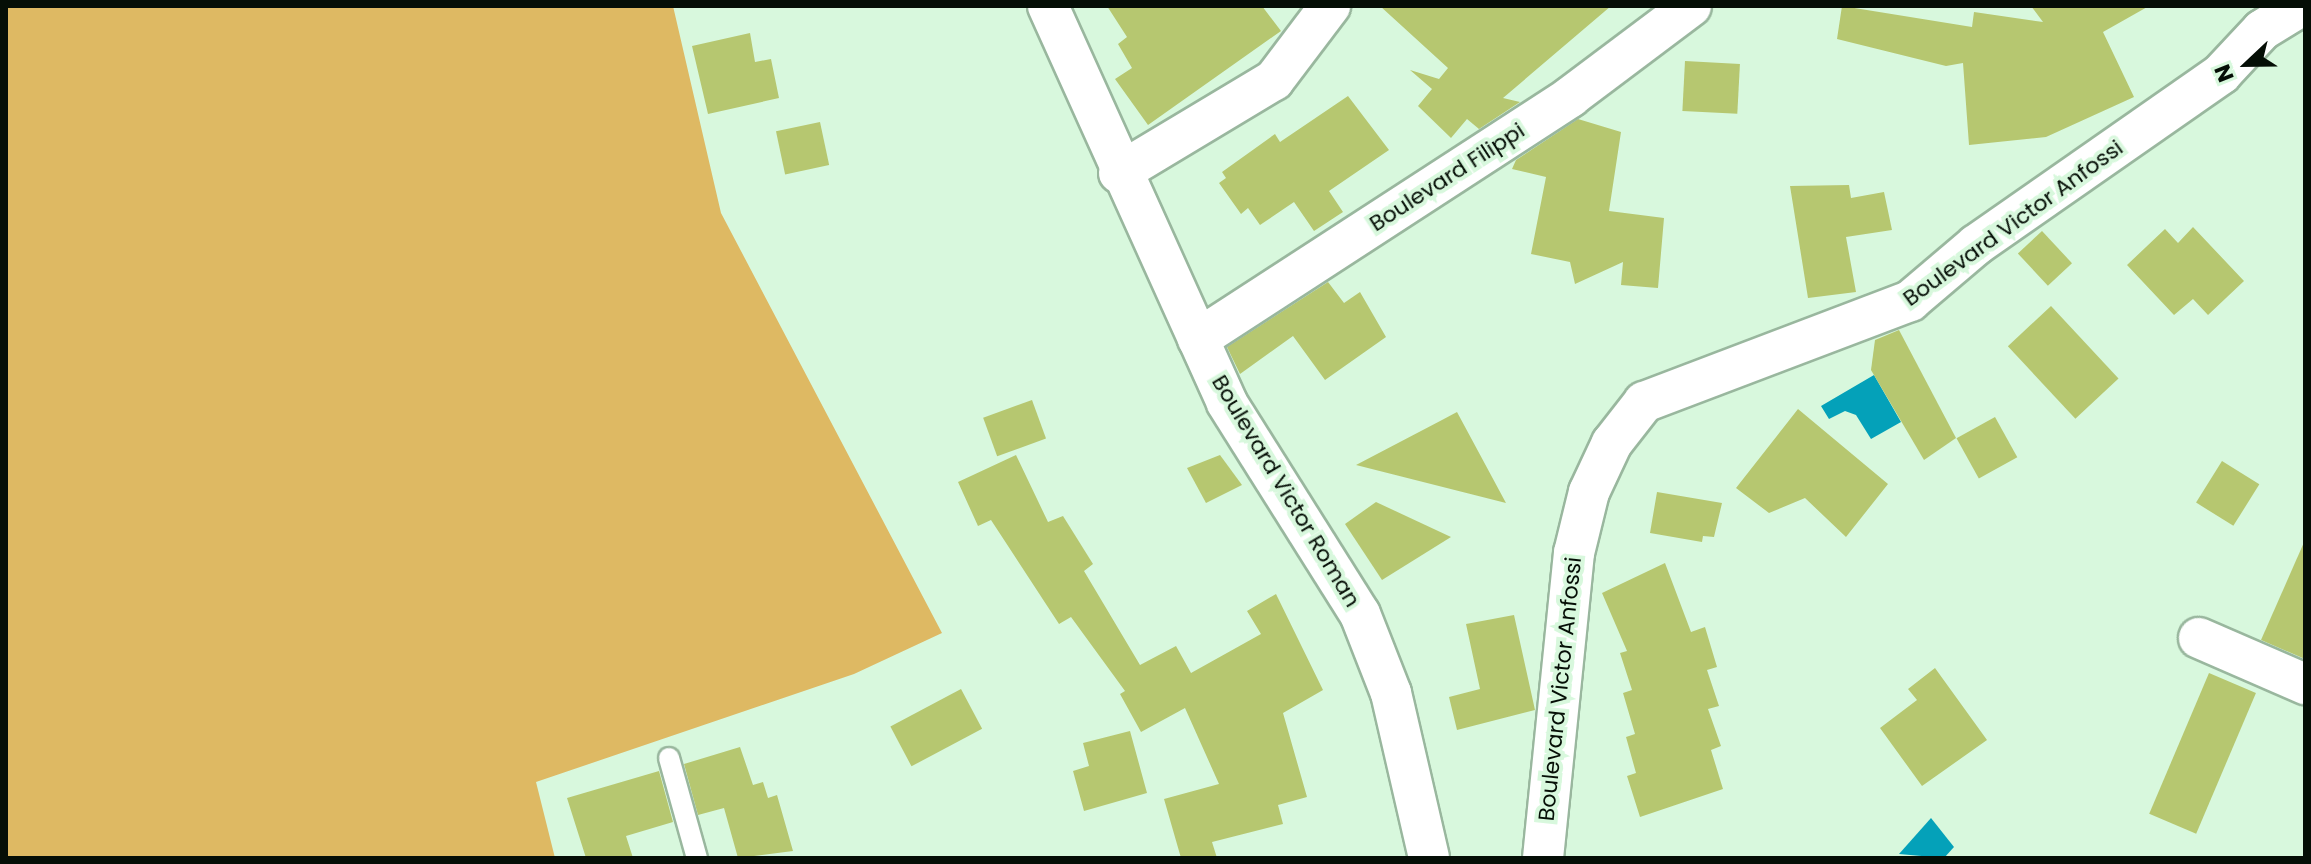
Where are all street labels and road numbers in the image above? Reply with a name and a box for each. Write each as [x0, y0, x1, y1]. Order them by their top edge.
street label: Boulevard Filippi [1365, 117, 1529, 237]
street label: Boulevard Victor Anfossi [1898, 134, 2128, 312]
street label: Boulevard Victor Roman [1206, 370, 1366, 612]
street label: Boulevard Victor Anfossi [1533, 556, 1587, 822]

